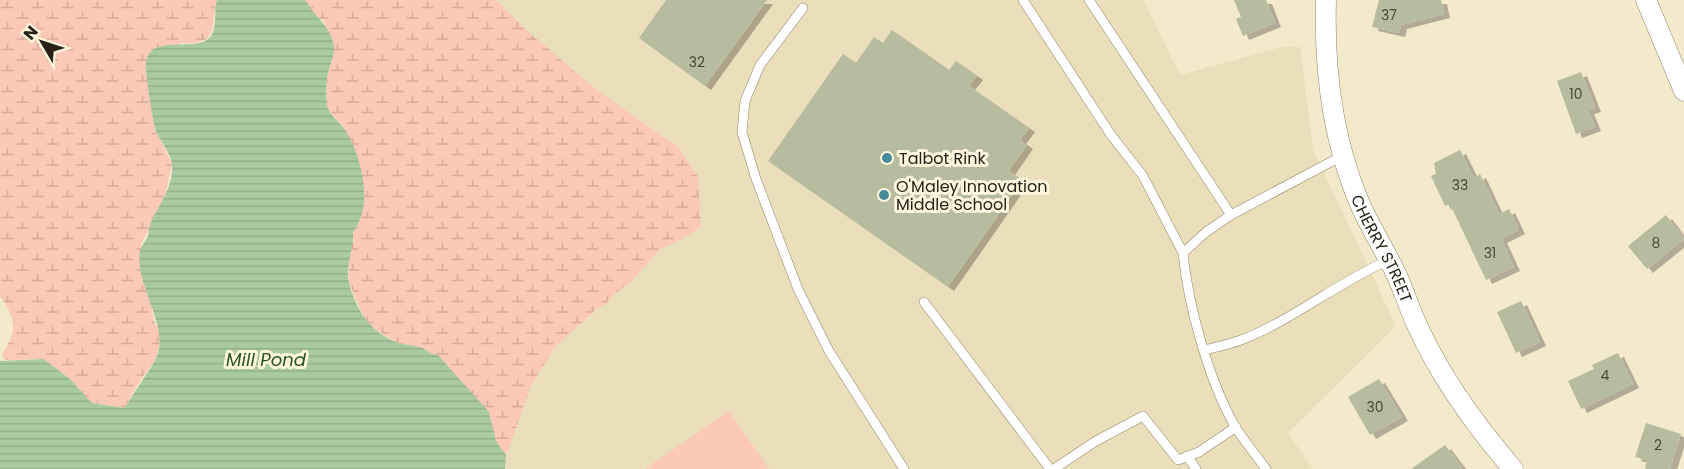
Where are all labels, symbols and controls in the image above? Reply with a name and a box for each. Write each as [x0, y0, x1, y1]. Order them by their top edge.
house number: 37 [1381, 5, 1397, 25]
north arrow [12, 12, 72, 72]
text: N [18, 21, 43, 45]
house number: 32 [689, 52, 705, 72]
house number: 10 [1569, 84, 1583, 104]
place label: Talbot Rink [899, 147, 986, 170]
marker: Talbot Rink [880, 151, 894, 165]
place label: O'Maley Innovation Middle School [896, 175, 1048, 216]
house number: 33 [1452, 175, 1468, 195]
marker: O'Maley Innovation Middle School [877, 188, 891, 202]
street label: CHERRY STREET [1345, 191, 1418, 306]
house number: 8 [1652, 233, 1661, 253]
house number: 31 [1484, 243, 1496, 263]
water label: Mill Pond [226, 347, 307, 372]
house number: 4 [1601, 365, 1610, 385]
house number: 30 [1366, 397, 1384, 417]
house number: 2 [1654, 435, 1662, 455]

